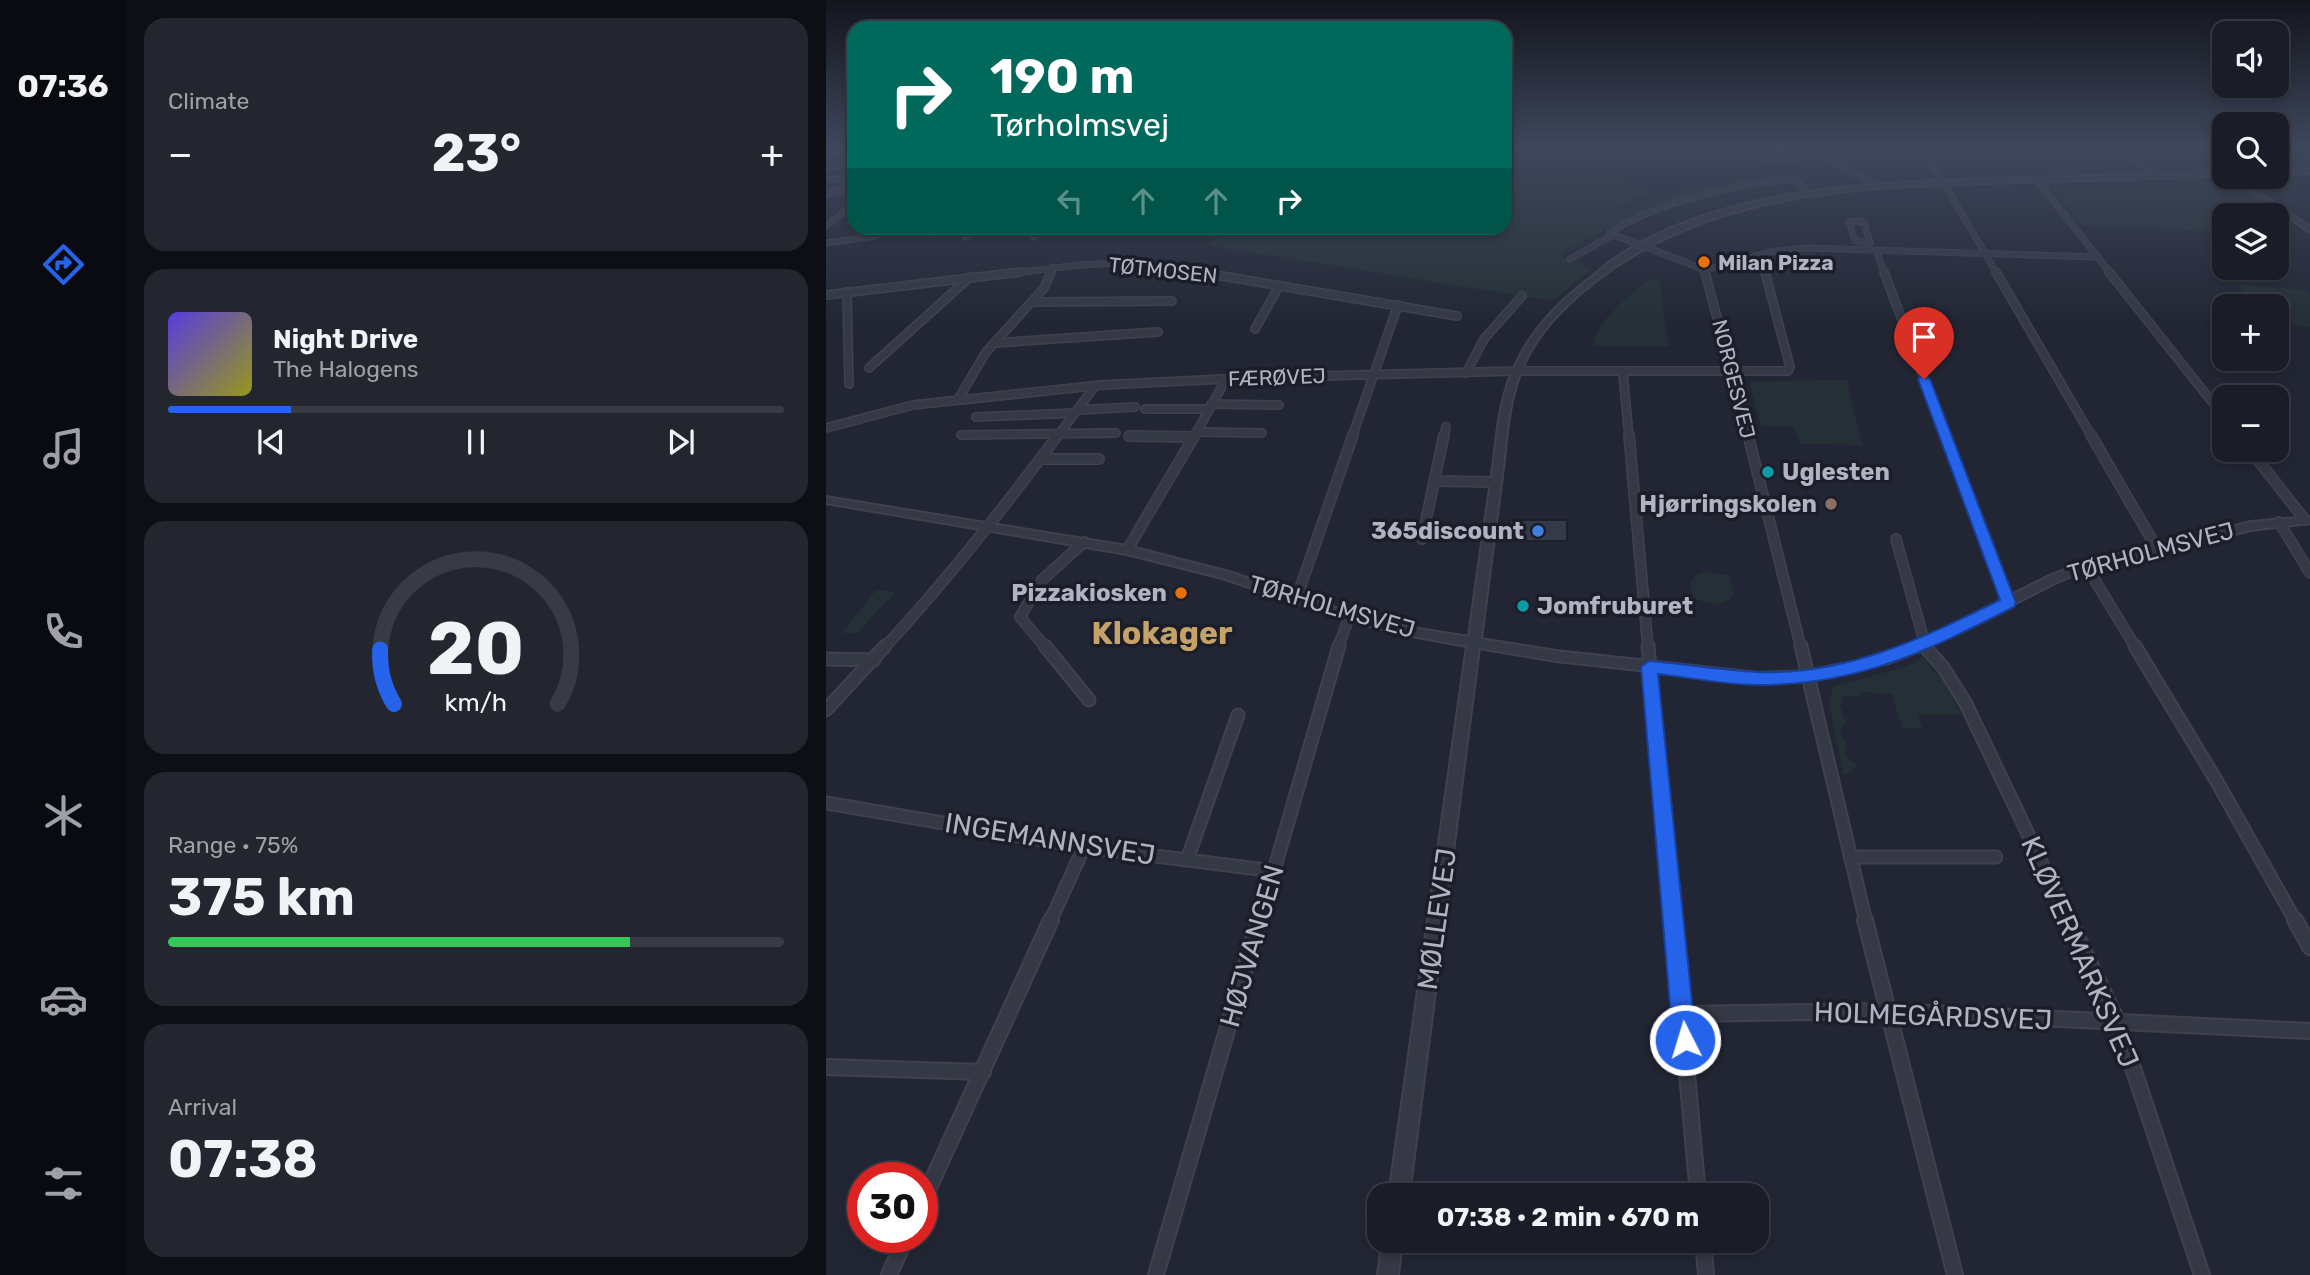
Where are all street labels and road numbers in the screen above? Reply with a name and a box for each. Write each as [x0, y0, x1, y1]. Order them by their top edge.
street label: TØTMOSEN [1107, 252, 1219, 288]
street label: NORGESVEJ [1707, 317, 1761, 441]
street label: FÆRØVEJ [1228, 363, 1326, 391]
street label: TØRHOLMSVEJ [2065, 516, 2237, 588]
street label: TØRHOLMSVEJ [1246, 570, 1418, 644]
street label: INGEMANNSVEJ [942, 806, 1158, 872]
street label: KLØVERMARKSVEJ [2014, 831, 2146, 1073]
street label: MØLLEVEJ [1411, 846, 1463, 992]
street label: HØJVANGEN [1213, 861, 1291, 1031]
street label: HOLMEGÅRDSVEJ [1813, 995, 2053, 1037]

